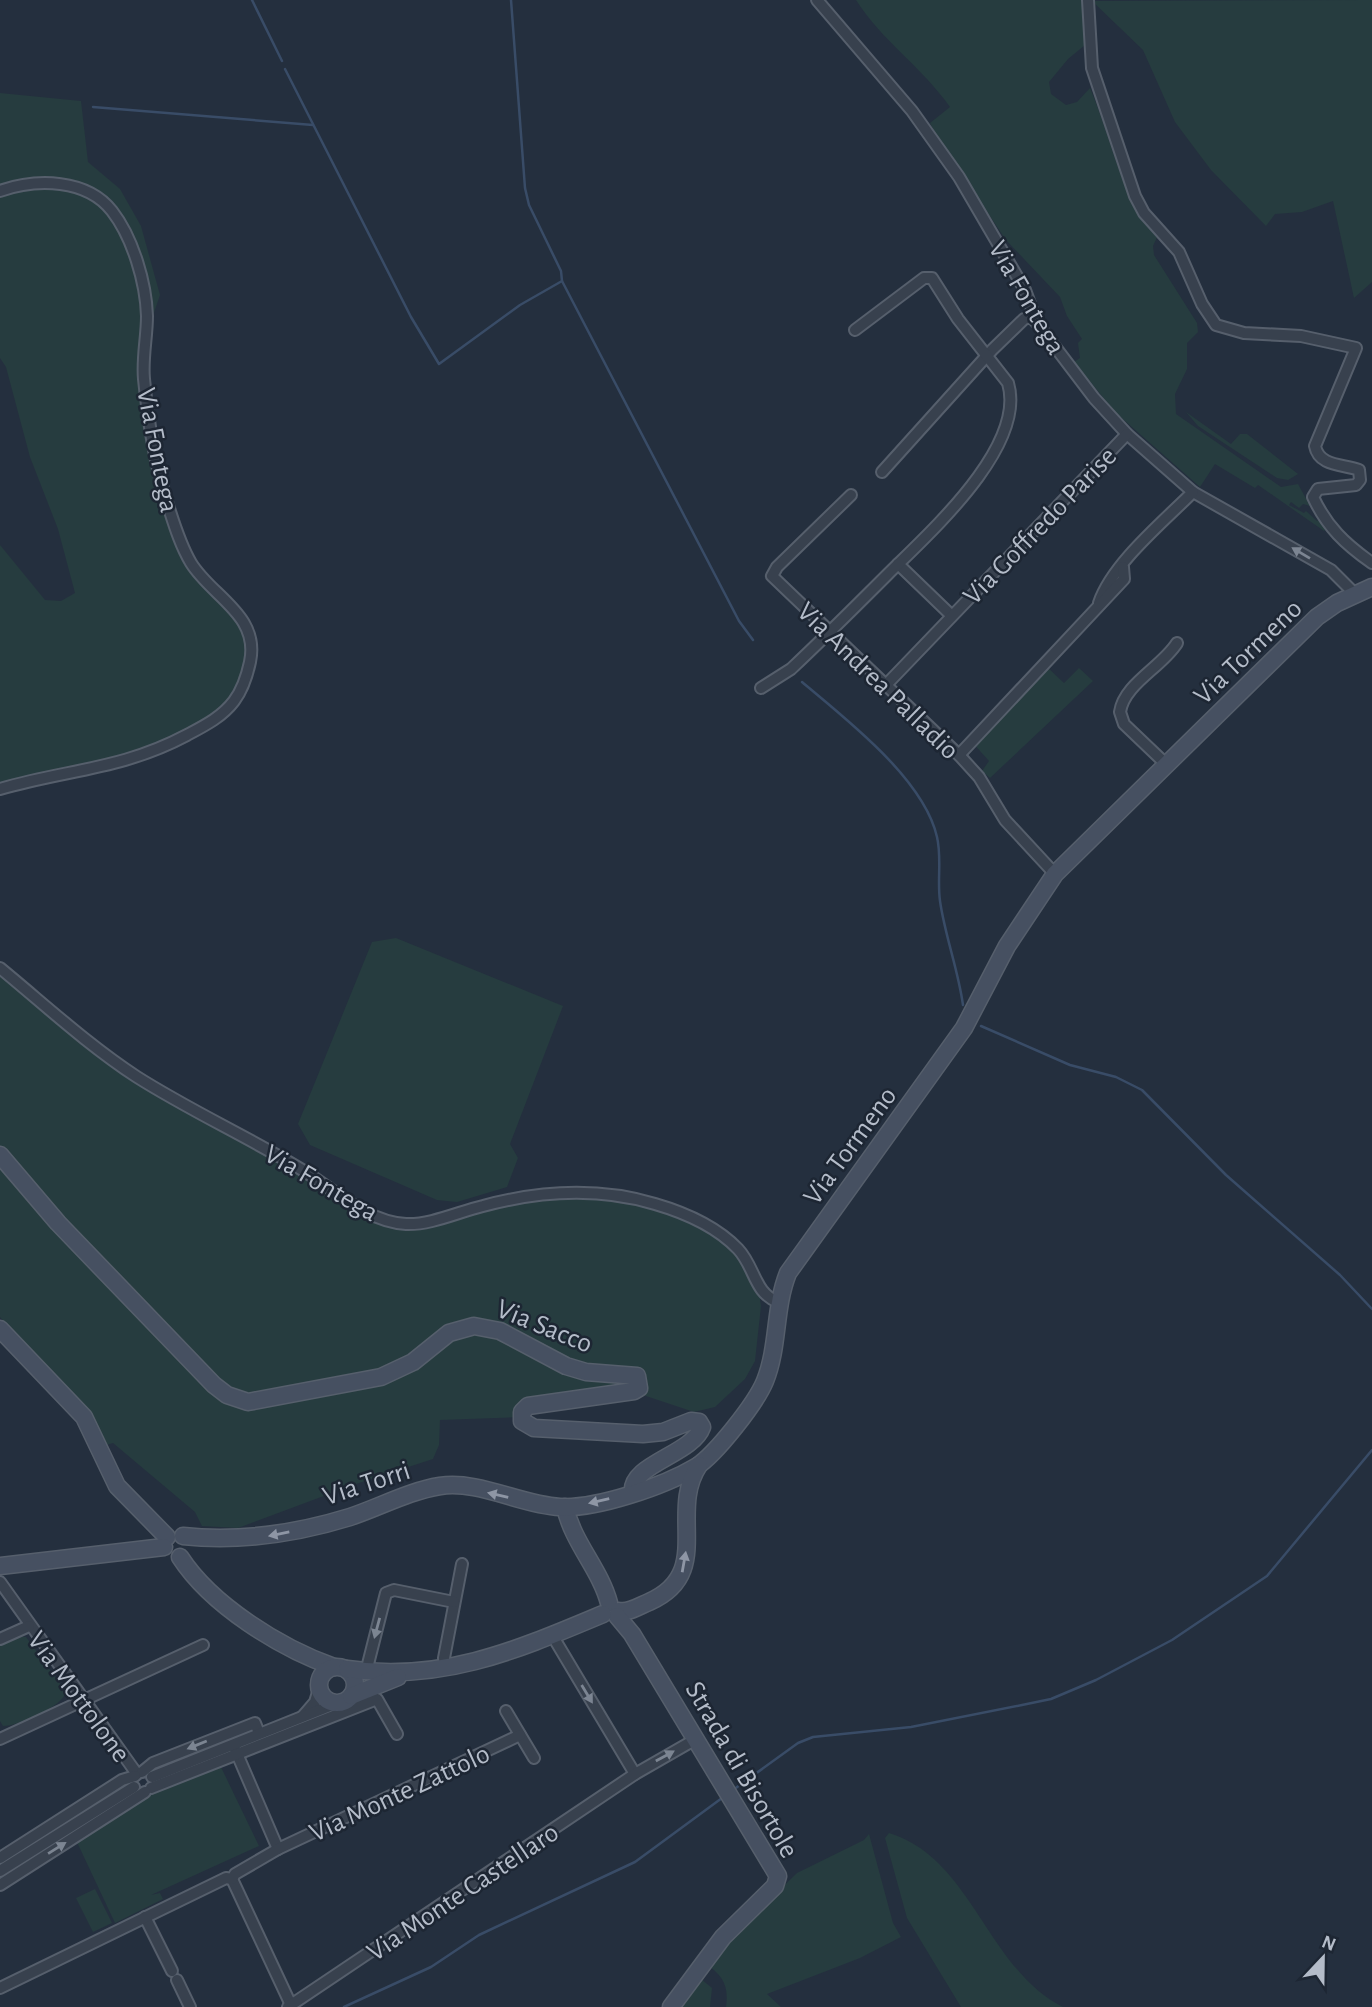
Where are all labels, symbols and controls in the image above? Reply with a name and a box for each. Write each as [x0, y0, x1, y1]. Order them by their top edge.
street label: Via Fontega [983, 236, 1070, 360]
street label: Via Fontega [131, 386, 183, 515]
street label: Via Goffredo Parise [959, 442, 1122, 611]
one-way arrow [1292, 547, 1311, 559]
street label: Via Tormeno [1189, 594, 1308, 710]
street label: Via Andrea Palladio [791, 597, 964, 765]
street label: Via Tormeno [799, 1082, 903, 1210]
street label: Via Fontega [259, 1140, 383, 1228]
street label: Via Sacco [492, 1295, 596, 1359]
street label: Via Torri [319, 1457, 414, 1511]
one-way arrow [487, 1489, 509, 1500]
one-way arrow [588, 1496, 610, 1507]
one-way arrow [268, 1529, 290, 1540]
one-way arrow [679, 1551, 690, 1573]
one-way arrow [371, 1618, 381, 1639]
street label: Via Mottolone [22, 1627, 135, 1768]
street label: Strada di Bisortole [679, 1677, 803, 1863]
one-way arrow [580, 1684, 593, 1703]
one-way arrow [187, 1740, 208, 1751]
street label: Via Monte Zattolo [305, 1740, 494, 1848]
one-way arrow [655, 1750, 675, 1762]
street label: Via Monte Castellaro [362, 1818, 564, 1967]
one-way arrow [47, 1841, 67, 1854]
north arrow [1288, 1923, 1358, 1993]
text: N [1319, 1932, 1338, 1955]

